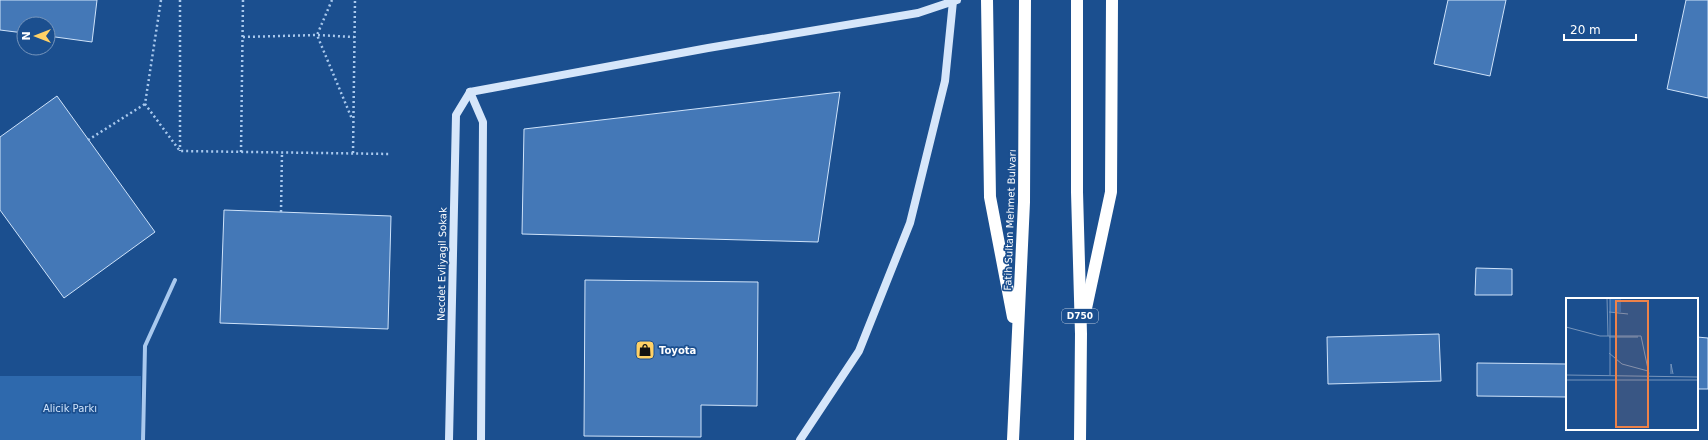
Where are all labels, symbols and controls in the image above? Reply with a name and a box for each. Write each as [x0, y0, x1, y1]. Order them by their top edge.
north arrow [16, 16, 56, 56]
scale bar [1564, 16, 1636, 42]
text: 20 m [1570, 23, 1601, 37]
text: N [20, 31, 33, 41]
street label: Fatih Sultan Mehmet Bulvarı [1002, 149, 1018, 291]
street label: Necdet Evliyagil Sokak [436, 207, 448, 321]
inset map [1566, 298, 1698, 430]
road number: D750 [1062, 309, 1098, 323]
shop icon: Toyota [634, 339, 656, 361]
place label: Toyota [659, 345, 696, 356]
park label: Alicik Parkı [43, 403, 97, 414]

